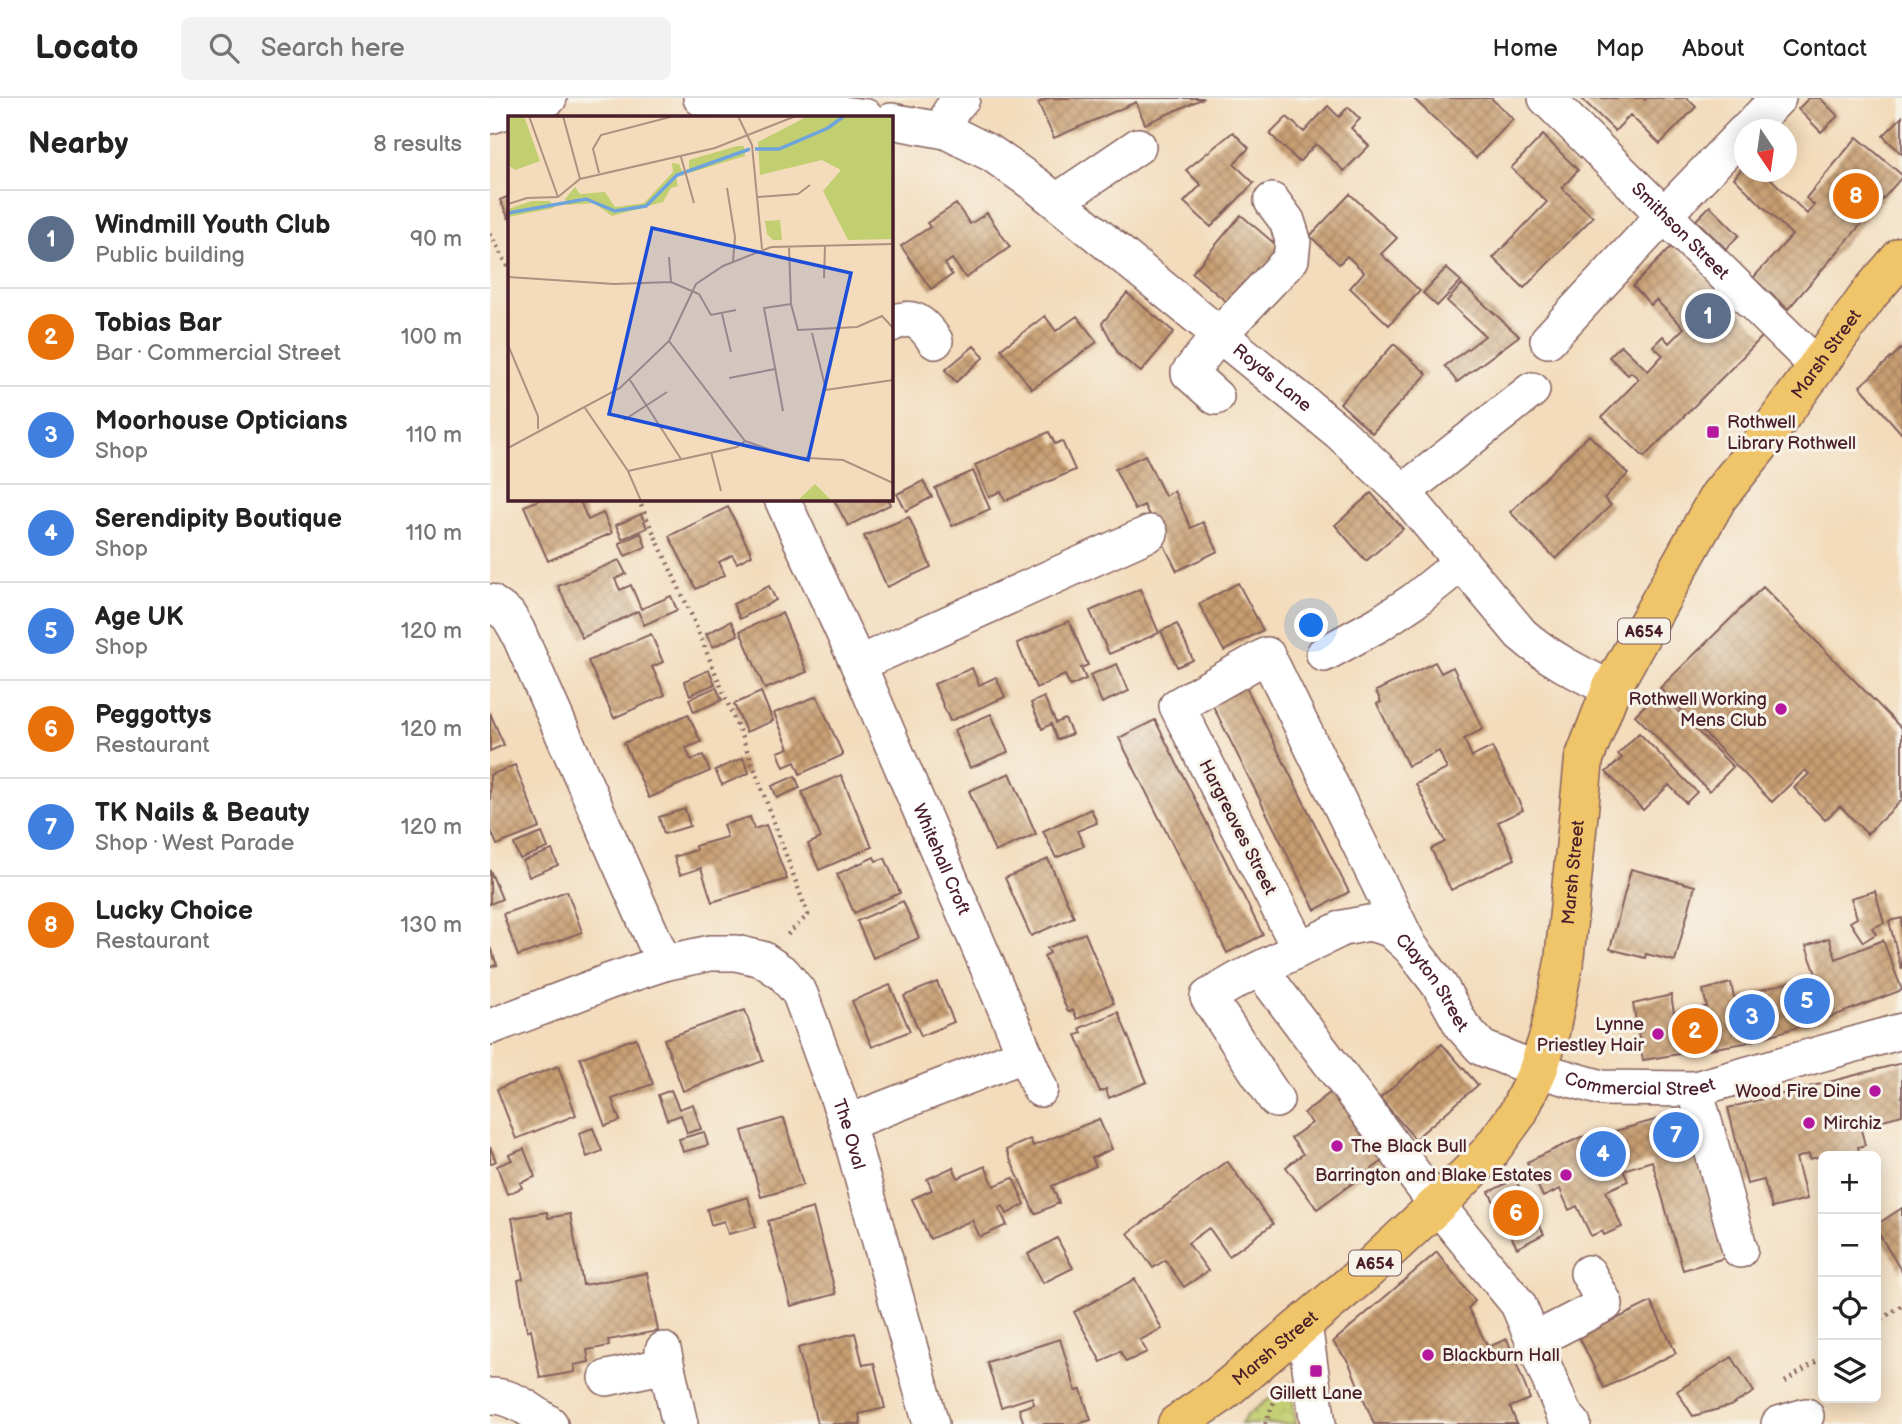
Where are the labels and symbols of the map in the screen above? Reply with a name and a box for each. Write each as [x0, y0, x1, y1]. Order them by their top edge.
inset map [508, 116, 892, 500]
north arrow [1734, 119, 1797, 182]
pin: 8 [1833, 170, 1879, 222]
street label: Smithson Street [1627, 179, 1734, 284]
pin: 1 [1685, 290, 1731, 342]
street label: Marsh Street [1787, 305, 1866, 403]
street label: Royds Lane [1228, 340, 1316, 416]
place label: Rothwell Library Rothwell [1727, 412, 1856, 454]
marker: Rothwell Library Rothwell [1705, 424, 1721, 440]
your location [1294, 608, 1328, 642]
road number: A654 [1618, 618, 1670, 644]
place label: Rothwell Working Mens Club [1628, 689, 1767, 731]
marker: Rothwell Working Mens Club [1773, 701, 1789, 717]
street label: Hargreaves Street [1194, 756, 1281, 899]
street label: Whitehall Croft [908, 801, 974, 919]
street label: Marsh Street [1558, 819, 1589, 926]
street label: Clayton Street [1391, 929, 1472, 1037]
pin: 5 [1784, 975, 1830, 1027]
pin: 3 [1729, 991, 1775, 1043]
pin: 2 [1672, 1005, 1718, 1057]
place label: Lynne Priestley Hair [1537, 1014, 1645, 1056]
marker: Lynne Priestley Hair [1650, 1026, 1666, 1042]
street label: Commercial Street [1562, 1068, 1718, 1100]
place label: Wood Fire Dine [1735, 1081, 1861, 1102]
marker: Wood Fire Dine [1867, 1083, 1883, 1099]
street label: The Oval [828, 1096, 869, 1172]
pin: 7 [1653, 1109, 1699, 1161]
place label: Mirchiz [1823, 1113, 1882, 1134]
marker: Mirchiz [1801, 1115, 1817, 1131]
pin: 4 [1580, 1128, 1626, 1180]
place label: The Black Bull [1351, 1136, 1467, 1157]
marker: The Black Bull [1329, 1138, 1345, 1154]
place label: Barrington and Blake Estates [1315, 1165, 1552, 1186]
marker: Barrington and Blake Estates [1558, 1167, 1574, 1183]
pin: 6 [1493, 1187, 1539, 1239]
road number: A654 [1349, 1250, 1401, 1275]
street label: Marsh Street [1228, 1306, 1323, 1390]
place label: Blackburn Hall [1442, 1345, 1560, 1366]
marker: Blackburn Hall [1420, 1347, 1436, 1363]
marker: Gillett Lane [1308, 1363, 1324, 1379]
place label: Gillett Lane [1269, 1383, 1363, 1404]

